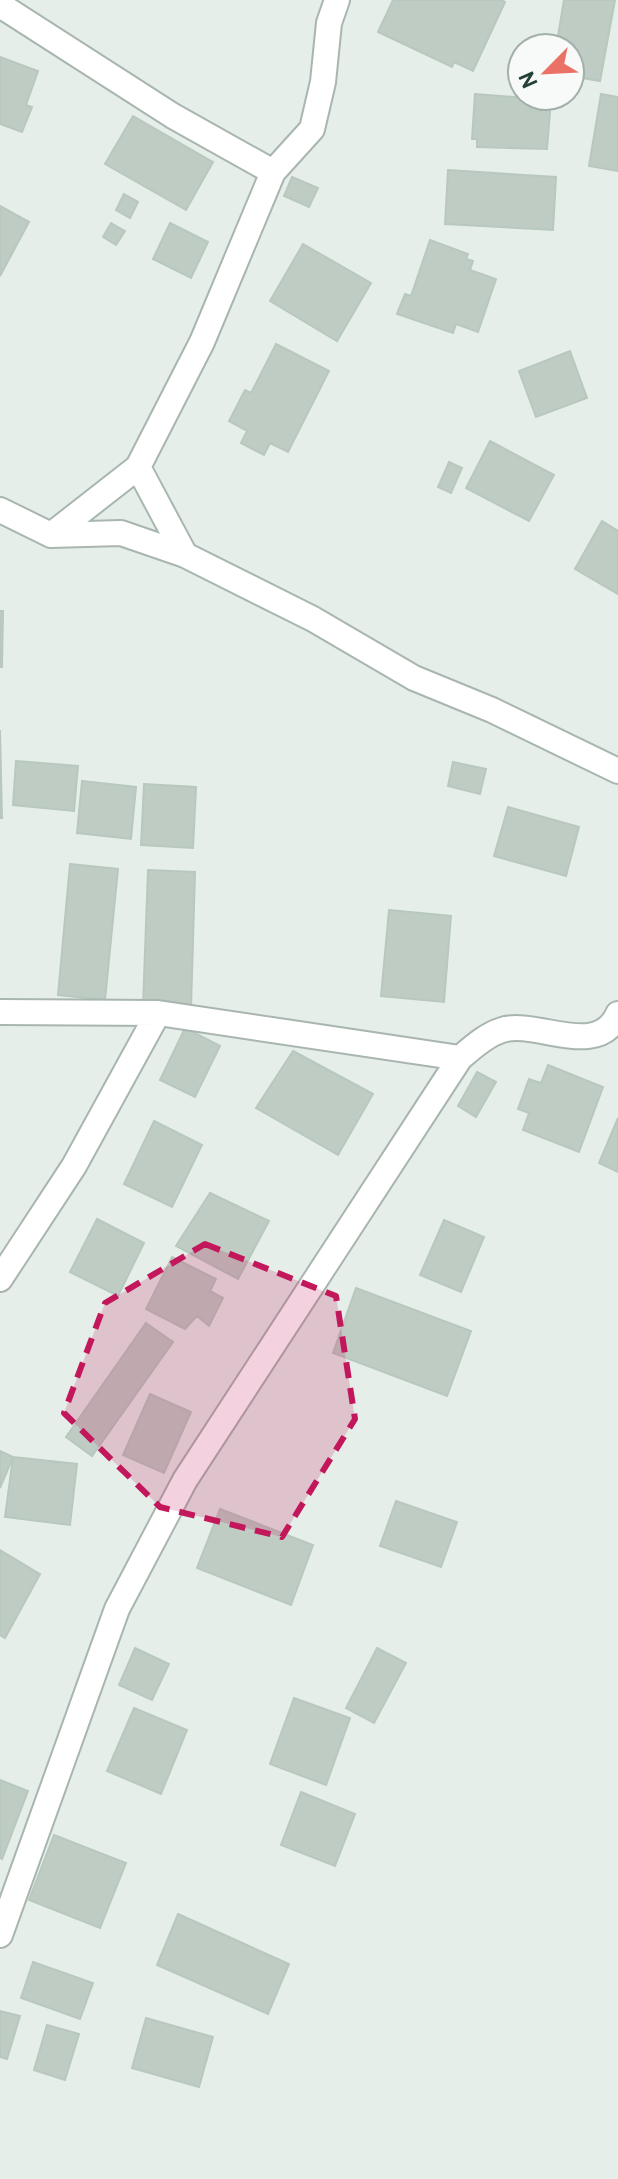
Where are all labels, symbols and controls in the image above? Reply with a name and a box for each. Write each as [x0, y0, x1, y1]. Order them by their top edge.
north arrow [506, 32, 586, 112]
text: N [514, 66, 546, 92]

